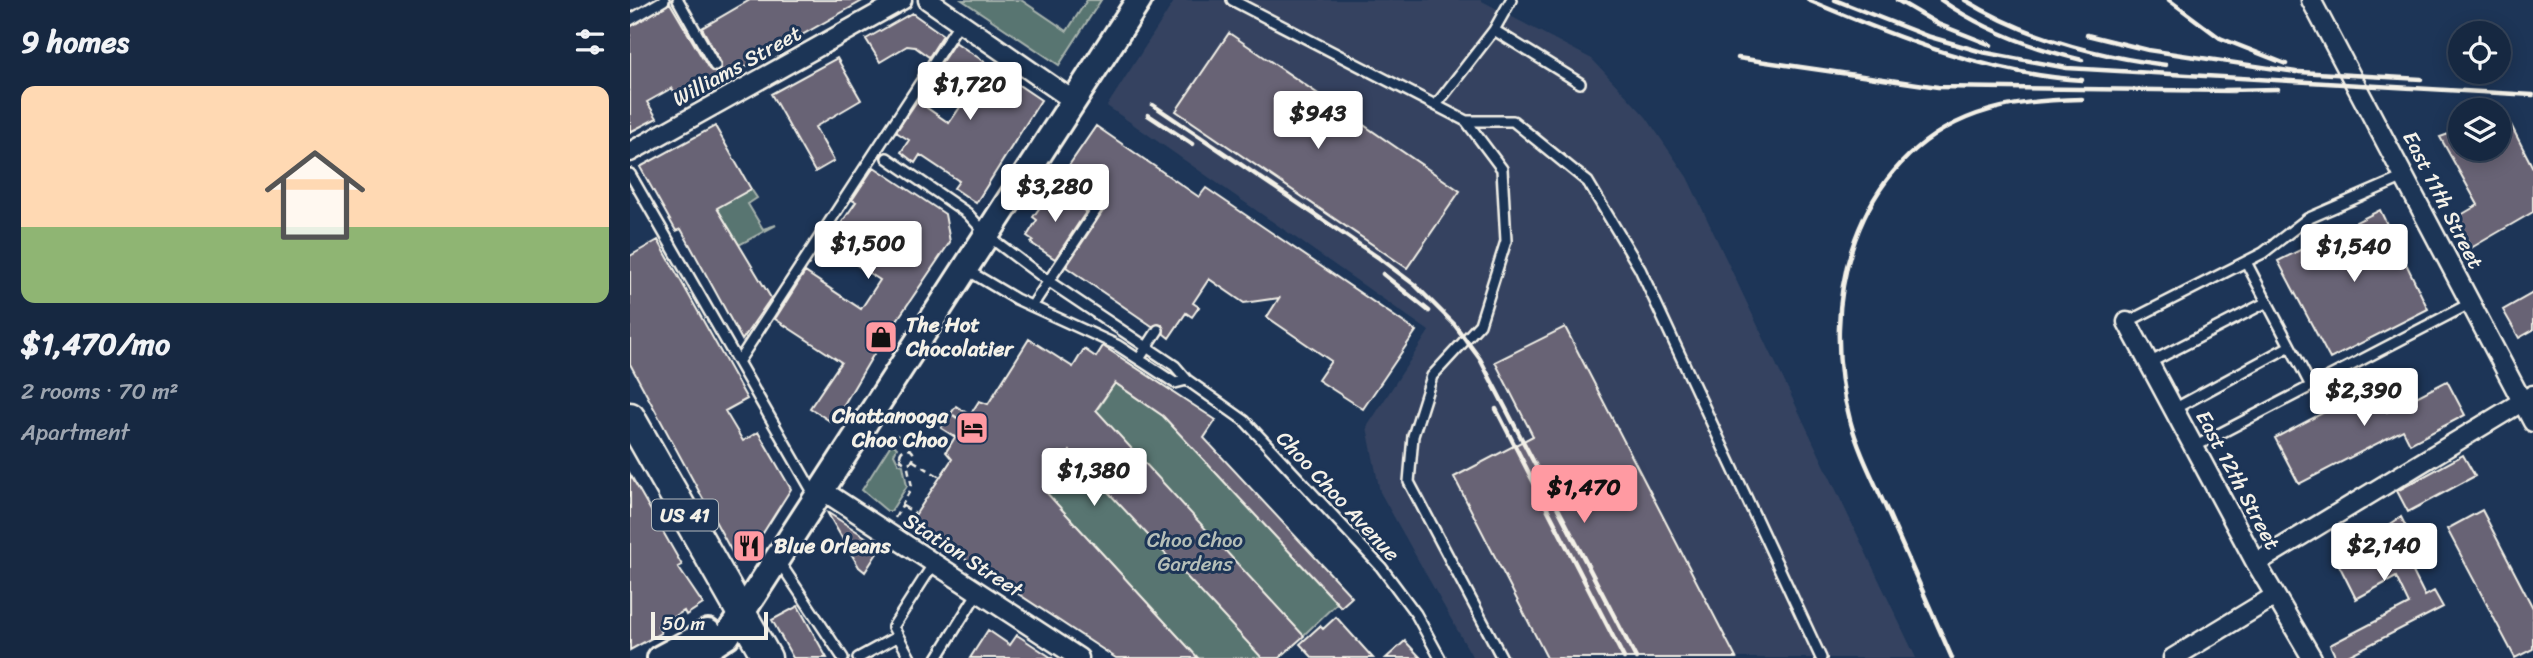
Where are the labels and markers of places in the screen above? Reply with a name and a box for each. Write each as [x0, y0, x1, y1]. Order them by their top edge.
pin: $1,720 [913, 62, 1027, 122]
pin: $943 [1277, 92, 1359, 151]
pin: $3,280 [998, 164, 1112, 224]
pin: $1,500 [811, 222, 925, 281]
pin: $1,540 [2297, 224, 2411, 284]
place label: The Hot Chocolatier [905, 306, 1015, 368]
shop icon: The Hot Chocolatier [862, 318, 900, 356]
pin: $2,390 [2307, 368, 2421, 428]
place label: Chattanooga Choo Choo [831, 397, 949, 459]
hotel icon: Chattanooga Choo Choo [953, 409, 991, 447]
pin: $1,380 [1037, 448, 1151, 508]
pin: $1,470 [1527, 466, 1641, 525]
pin: $2,140 [2327, 524, 2441, 583]
restaurant icon: Blue Orleans [730, 527, 768, 565]
place label: Blue Orleans [774, 527, 891, 565]

